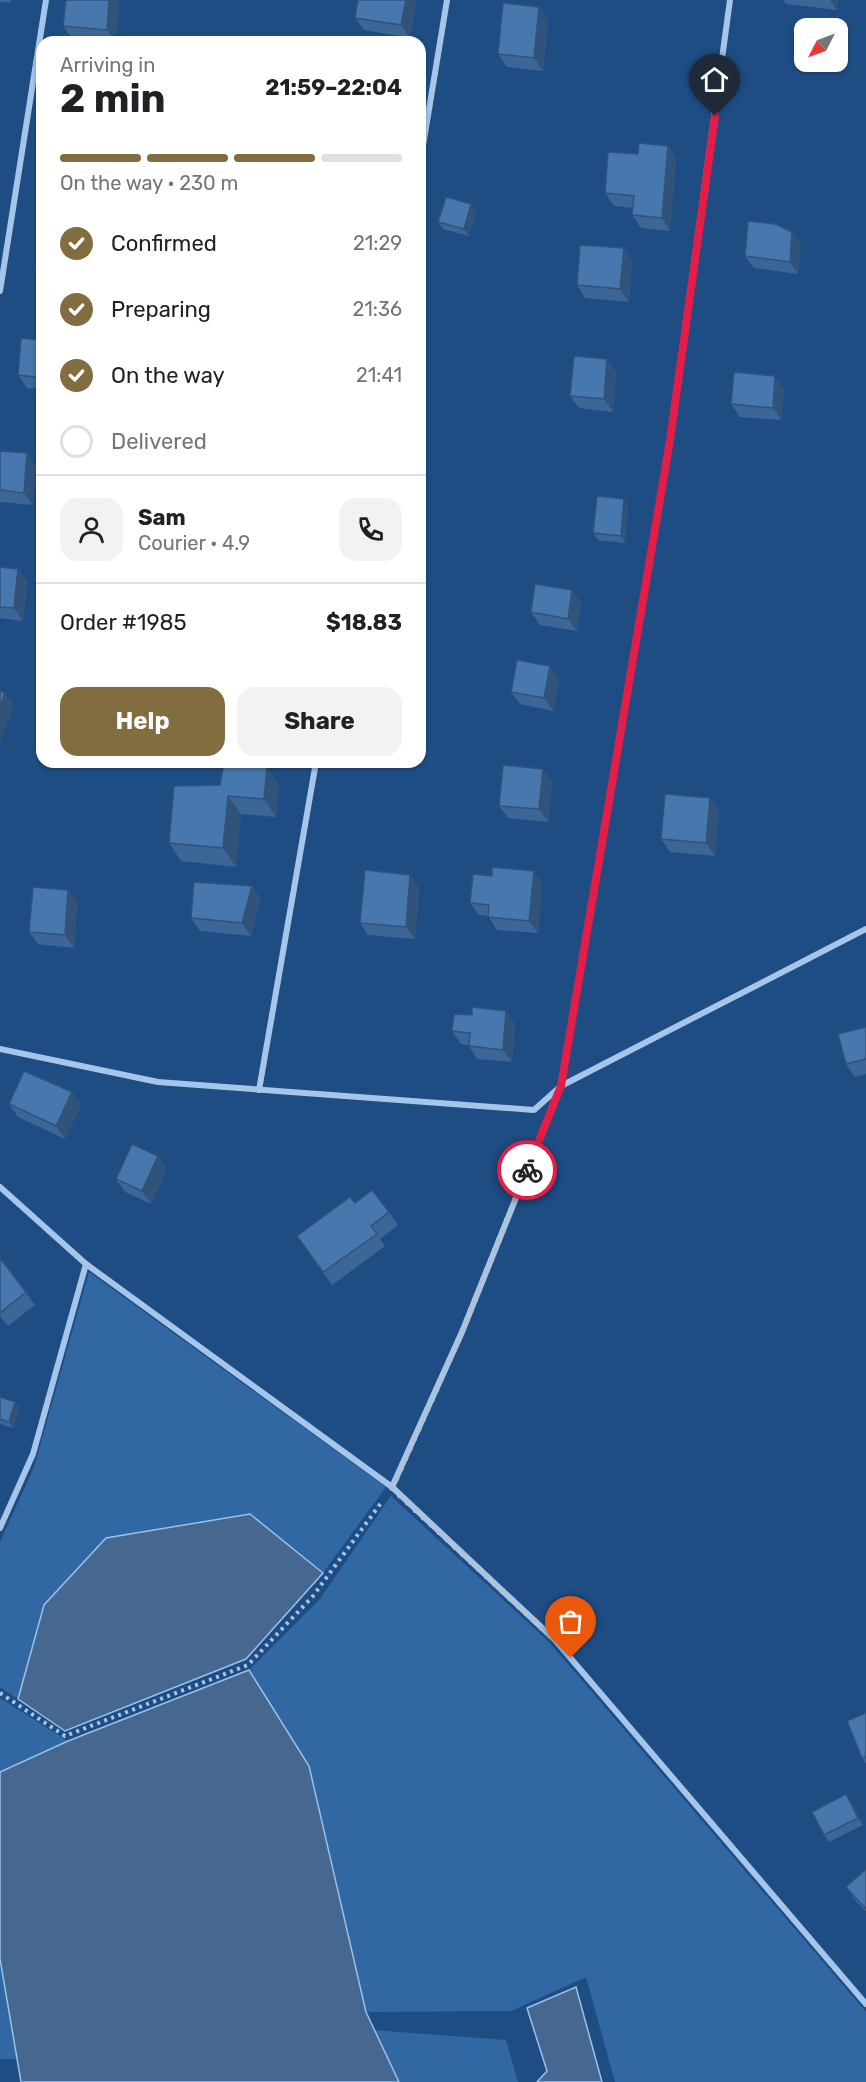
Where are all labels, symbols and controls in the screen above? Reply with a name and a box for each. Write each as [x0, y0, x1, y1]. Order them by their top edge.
north arrow [794, 18, 848, 72]
map controls [794, 18, 848, 72]
text: Arriving in [60, 53, 155, 77]
pin [689, 54, 740, 116]
icon: home [698, 63, 731, 96]
text: 21:59–22:04 [265, 74, 402, 101]
text: 2 min [60, 76, 166, 122]
text: On the way · 230 m [60, 171, 238, 195]
icon: check [60, 227, 93, 260]
text: Confirmed [111, 230, 217, 257]
text: 21:29 [353, 231, 402, 255]
icon: check [60, 293, 93, 326]
text: Preparing [111, 296, 211, 323]
text: 21:36 [353, 297, 402, 321]
icon: check [60, 359, 93, 392]
text: On the way [111, 362, 225, 389]
text: 21:41 [356, 363, 402, 387]
text: Delivered [111, 428, 207, 455]
button: person [60, 498, 123, 561]
button: phone [339, 498, 402, 561]
text: Sam [138, 504, 186, 531]
text: Courier · 4.9 [138, 531, 250, 555]
text: Order #1985 [60, 609, 187, 636]
text: $18.83 [326, 609, 402, 636]
button: Help [60, 687, 225, 756]
button: Share [237, 687, 402, 756]
courier [497, 1140, 557, 1200]
icon: bike [511, 1154, 544, 1187]
pin [545, 1596, 596, 1658]
icon: bag [554, 1605, 587, 1638]

